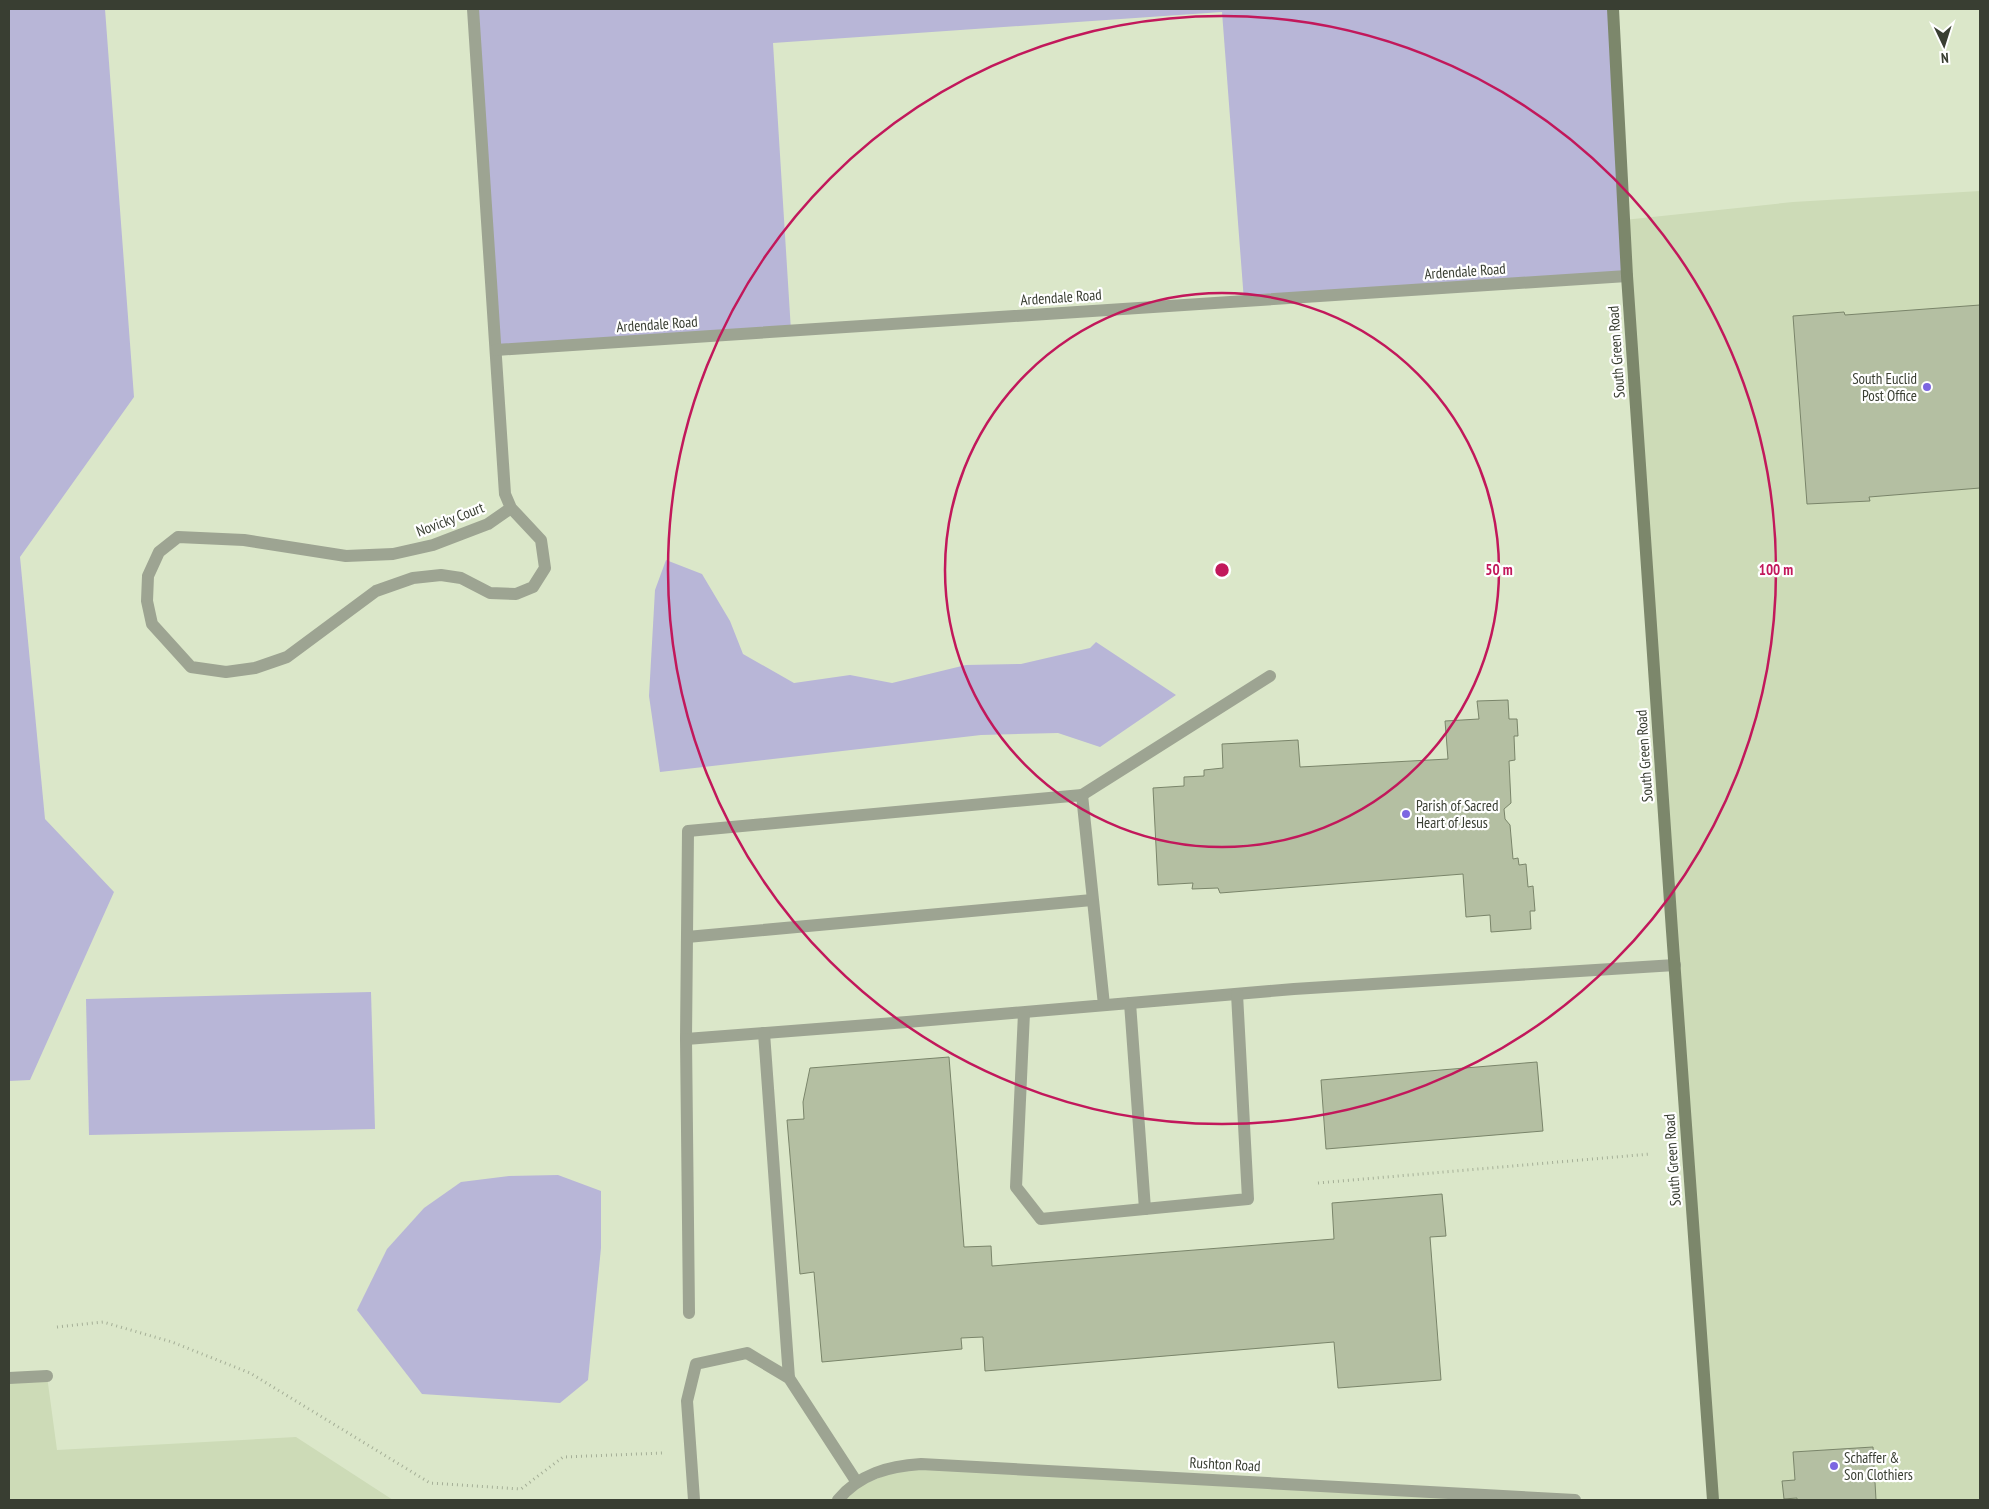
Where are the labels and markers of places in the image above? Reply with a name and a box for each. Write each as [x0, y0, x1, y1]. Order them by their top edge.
place label: South Euclid Post Office [1852, 369, 1917, 405]
marker: South Euclid Post Office [1921, 381, 1933, 393]
centre of rings [1213, 561, 1231, 579]
place label: Parish of Sacred Heart of Jesus [1416, 796, 1499, 832]
marker: Parish of Sacred Heart of Jesus [1400, 808, 1412, 820]
place label: Schaffer & Son Clothiers [1844, 1448, 1913, 1484]
marker: Schaffer & Son Clothiers [1828, 1460, 1840, 1472]

